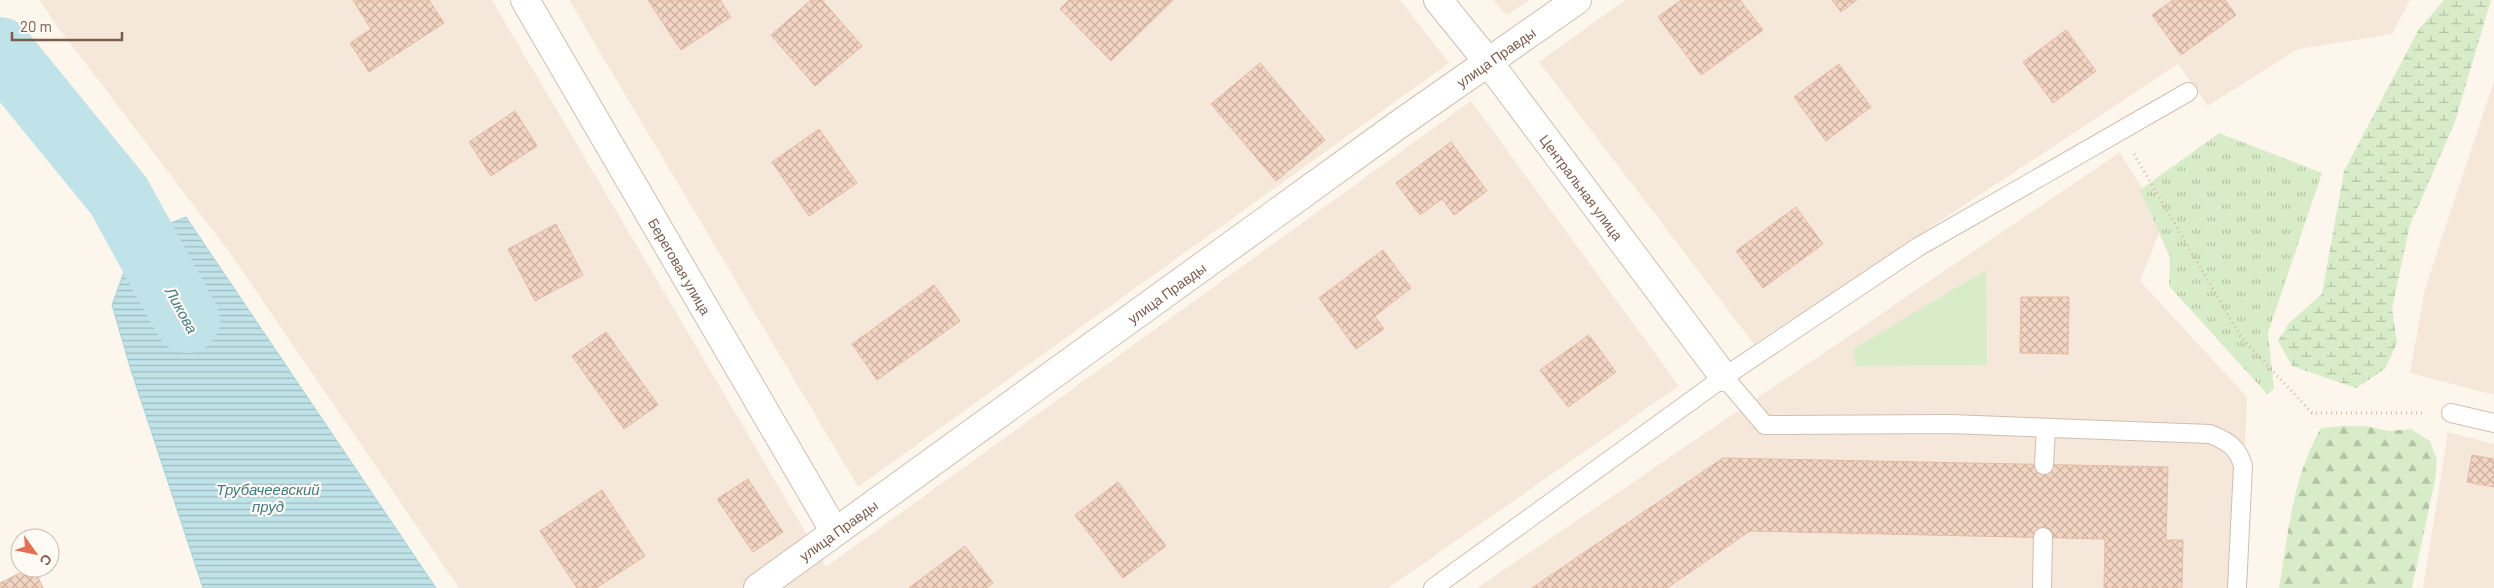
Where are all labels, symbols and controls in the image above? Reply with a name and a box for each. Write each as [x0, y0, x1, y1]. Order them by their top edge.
scale bar [12, 10, 122, 42]
text: 20 m [20, 17, 52, 35]
street label: улица Правды [1453, 23, 1538, 90]
street label: Центральная улица [1537, 131, 1627, 243]
street label: Береговая улица [645, 215, 715, 318]
street label: улица Правды [1124, 259, 1209, 327]
water label: Ликова [162, 283, 202, 336]
water label: Трубачеевский пруд [216, 480, 320, 515]
street label: улица Правды [796, 496, 881, 564]
north arrow [10, 528, 60, 578]
text: С [36, 551, 56, 569]

